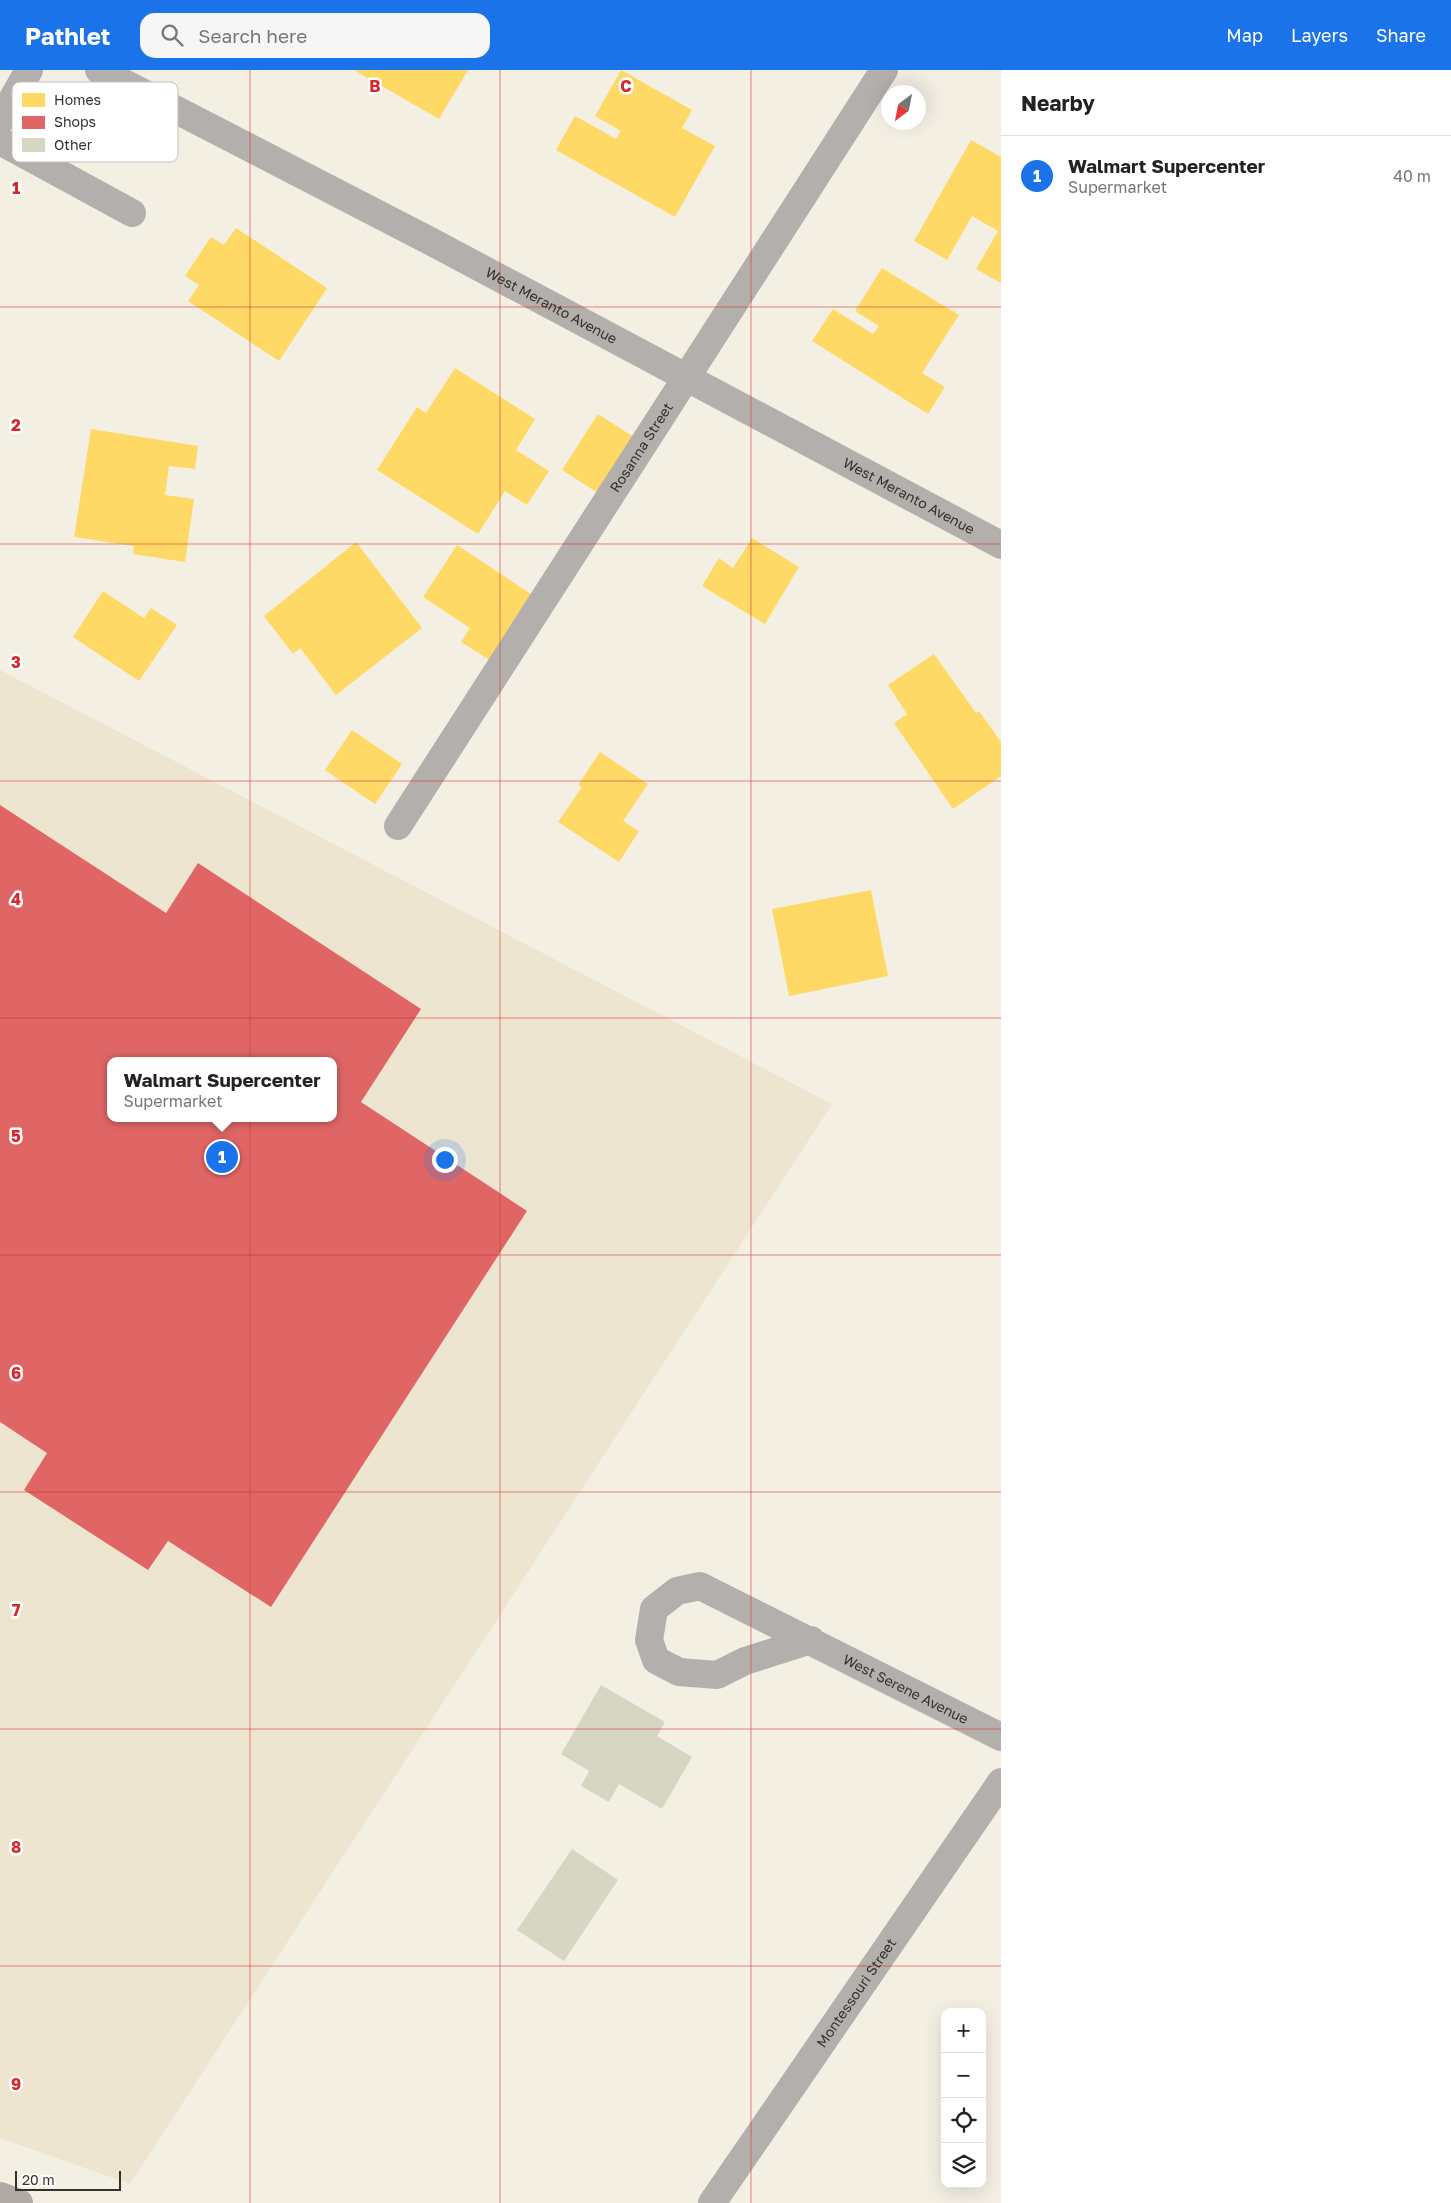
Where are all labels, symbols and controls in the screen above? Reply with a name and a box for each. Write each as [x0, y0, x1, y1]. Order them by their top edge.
search box [140, 13, 490, 58]
text: Pathlet [25, 21, 110, 50]
icon: search [158, 21, 186, 49]
text: Search here [198, 24, 307, 47]
text: Map [1226, 24, 1263, 46]
text: Layers [1291, 24, 1348, 46]
text: Share [1376, 24, 1426, 46]
text: B [369, 76, 381, 96]
text: C [620, 76, 632, 96]
legend [12, 82, 178, 162]
north arrow [881, 85, 926, 130]
text: Nearby [1021, 90, 1095, 116]
text: Homes [54, 91, 101, 108]
text: Shops [54, 113, 96, 130]
text: Other [54, 136, 93, 153]
text: Walmart Supercenter [1068, 154, 1265, 177]
text: 1 [1033, 166, 1041, 186]
text: 40 m [1393, 166, 1431, 186]
text: Supermarket [1068, 177, 1167, 197]
text: 1 [12, 178, 20, 198]
street label: West Meranto Avenue [483, 263, 620, 347]
street label: Rosanna Street [606, 399, 676, 495]
text: 2 [11, 415, 21, 435]
street label: West Meranto Avenue [840, 454, 978, 537]
text: 3 [11, 652, 21, 672]
text: 4 [11, 889, 21, 909]
popup [107, 1057, 337, 1122]
text: Walmart Supercenter [123, 1068, 321, 1091]
text: Supermarket [123, 1091, 223, 1111]
text: 5 [11, 1126, 21, 1146]
pin: 1 [206, 1138, 238, 1176]
your location [432, 1147, 458, 1173]
text: 6 [11, 1363, 21, 1383]
text: 7 [12, 1600, 21, 1620]
street label: West Serene Avenue [840, 1650, 971, 1727]
text: 8 [11, 1837, 21, 1857]
street label: Montessouri Street [812, 1935, 899, 2050]
map controls [941, 2008, 986, 2188]
button: + [941, 2008, 986, 2053]
button: − [941, 2053, 986, 2098]
text: 9 [11, 2074, 21, 2094]
button: locate [941, 2098, 986, 2143]
button: layers [941, 2143, 986, 2188]
scale bar [15, 2168, 121, 2191]
text: 20 m [22, 2171, 55, 2188]

